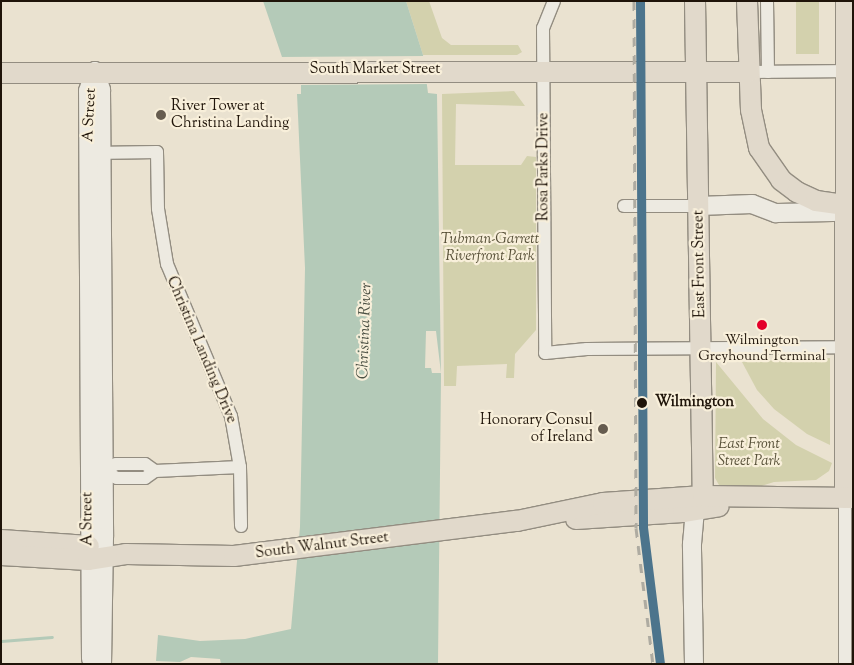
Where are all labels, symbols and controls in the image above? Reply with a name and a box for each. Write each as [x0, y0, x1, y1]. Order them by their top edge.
street label: South Market Street [310, 61, 440, 79]
street label: A Street [80, 88, 100, 142]
place label: River Tower at Christina Landing [171, 97, 289, 132]
marker: River Tower at Christina Landing [155, 109, 167, 121]
street label: Rosa Parks Drive [535, 113, 553, 221]
street label: East Front Street [690, 210, 710, 318]
park label: Tubman-Garrett Riverfront Park [441, 230, 539, 265]
street label: Christina Landing Drive [162, 274, 240, 426]
water label: Christina River [355, 282, 377, 380]
marker: Wilmington Greyhound Terminal [757, 320, 767, 330]
place label: Wilmington Greyhound Terminal [698, 333, 826, 366]
marker: Wilmington [633, 394, 651, 412]
place label: Wilmington [655, 394, 734, 412]
place label: Honorary Consul of Ireland [480, 411, 593, 446]
marker: Honorary Consul of Ireland [597, 423, 609, 435]
park label: East Front Street Park [718, 435, 780, 470]
street label: A Street [79, 492, 97, 546]
street label: South Walnut Street [254, 529, 390, 563]

